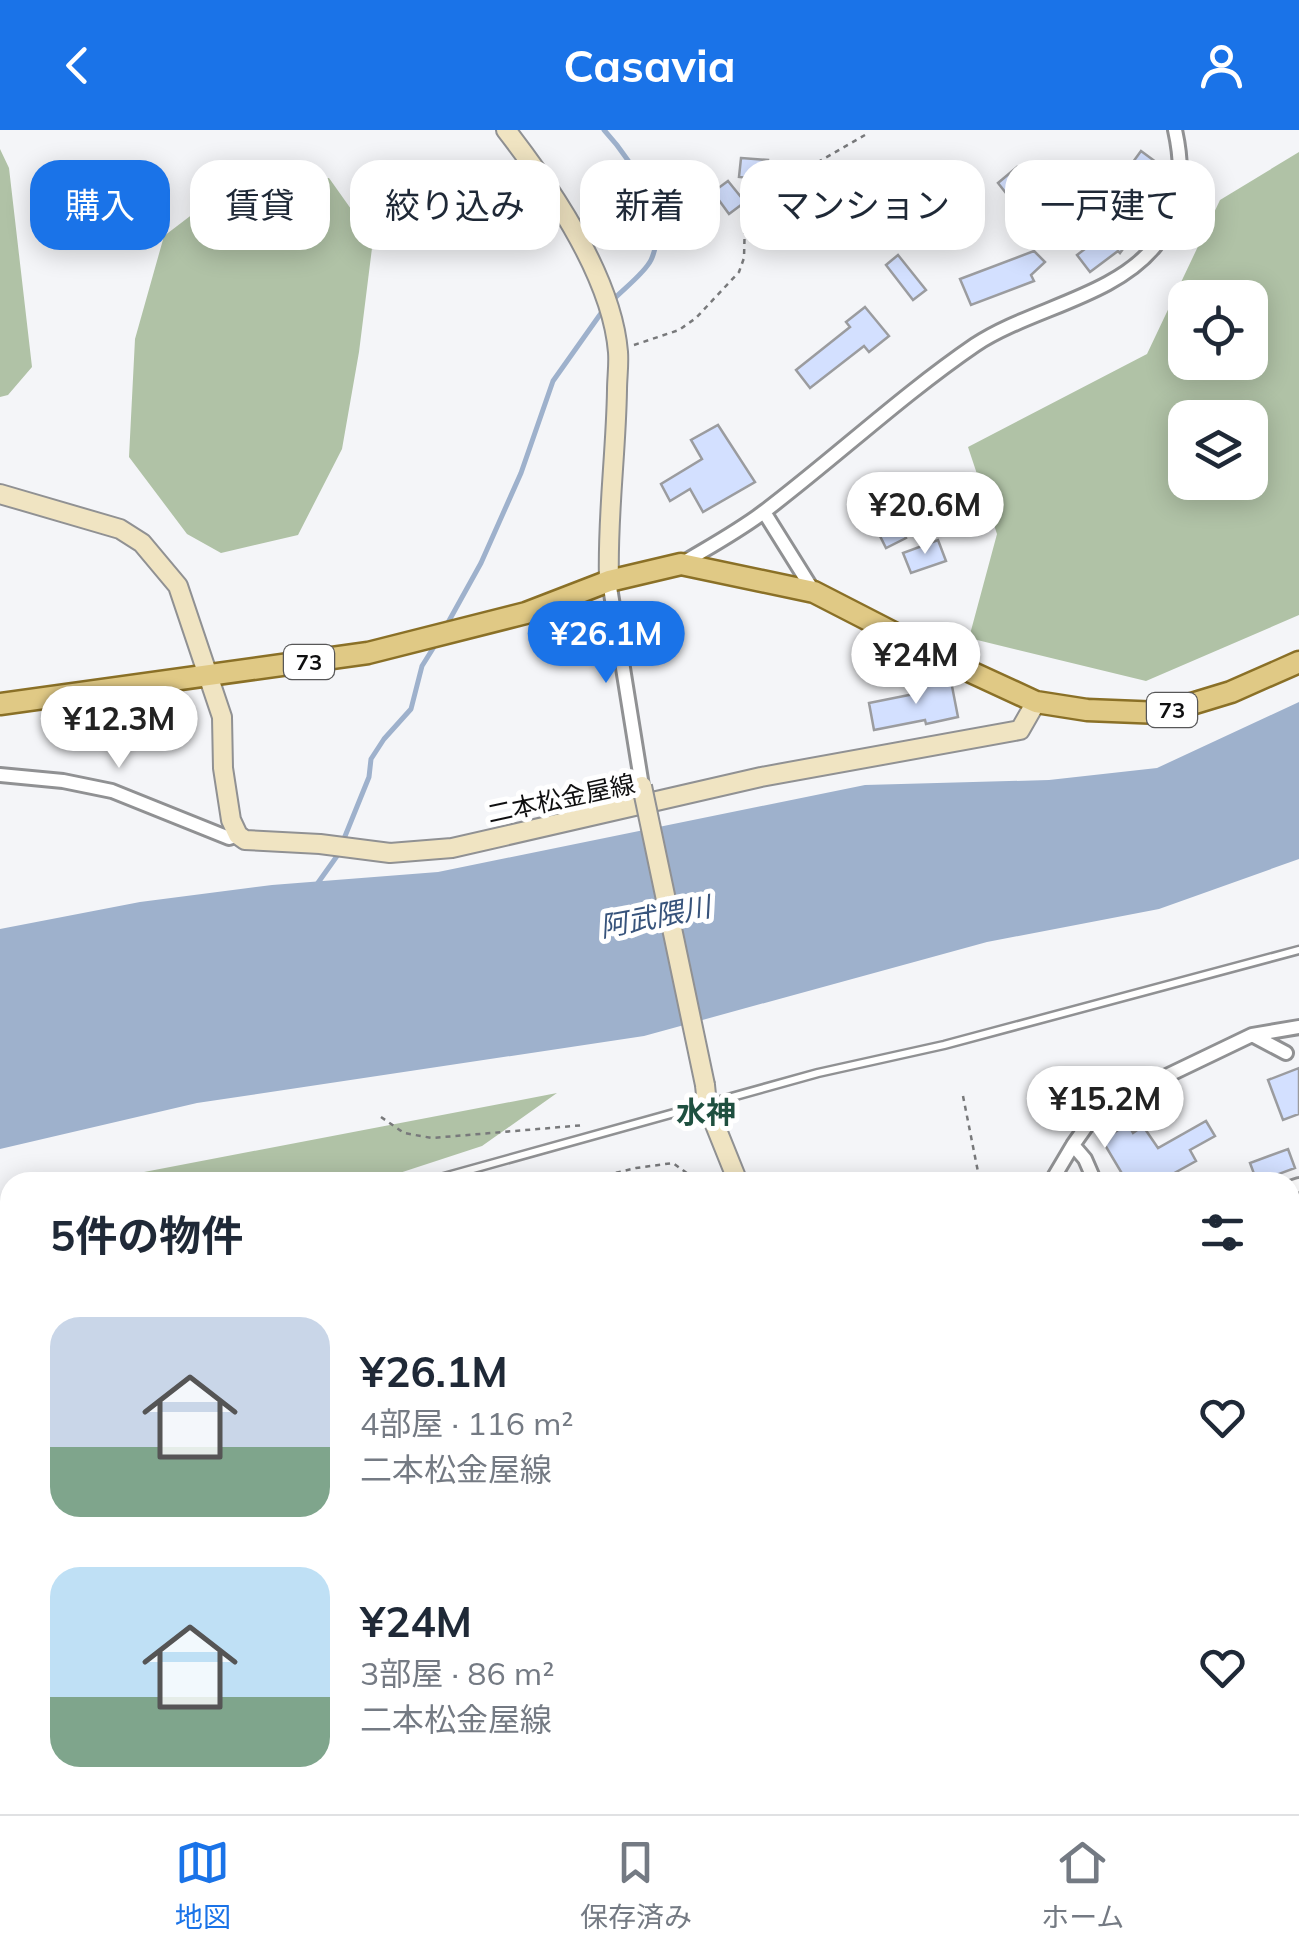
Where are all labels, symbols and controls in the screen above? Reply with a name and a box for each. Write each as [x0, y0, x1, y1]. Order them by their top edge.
text: Casavia [563, 37, 736, 93]
icon: back [50, 38, 105, 93]
icon: person [1194, 38, 1249, 93]
chip: 購入 [30, 160, 170, 250]
chip: 賃貸 [190, 160, 330, 250]
chip: 絞り込み [350, 160, 560, 250]
chip: 新着 [580, 160, 720, 250]
chip: マンション [740, 160, 985, 250]
chip: 一戸建て [1005, 160, 1215, 250]
map controls [1168, 280, 1268, 500]
button: locate [1168, 280, 1268, 380]
button: layers [1168, 400, 1268, 500]
pin: ¥20.6M [844, 472, 1006, 557]
text: ¥20.6M [869, 484, 981, 524]
pin: ¥26.1M [525, 601, 687, 686]
text: ¥26.1M [550, 613, 662, 653]
pin: ¥24M [857, 622, 975, 707]
text: ¥24M [873, 634, 959, 674]
road number: 73 [284, 645, 334, 679]
pin: ¥12.3M [38, 686, 200, 771]
road number: 73 [1147, 693, 1197, 727]
text: ¥12.3M [63, 698, 175, 738]
street label: 二本松金屋線 [484, 767, 638, 829]
water label: 阿武隈川 [597, 888, 716, 944]
pin: ¥15.2M [1024, 1066, 1186, 1151]
text: ¥15.2M [1049, 1078, 1161, 1118]
district label: 水神 [676, 1093, 736, 1131]
icon: filters [1195, 1205, 1250, 1260]
text: 5件の物件 [50, 1209, 243, 1262]
text: ¥26.1M [360, 1345, 508, 1398]
icon: home [130, 1357, 250, 1477]
icon: heart [1195, 1390, 1250, 1445]
text: 4部屋 · 116 m² [360, 1403, 574, 1443]
text: 二本松金屋線 [360, 1449, 552, 1489]
text: ¥24M [360, 1595, 472, 1648]
icon: home [130, 1607, 250, 1727]
icon: heart [1195, 1640, 1250, 1695]
text: 3部屋 · 86 m² [360, 1653, 554, 1693]
text: 二本松金屋線 [360, 1699, 552, 1739]
tab: 地図 [175, 1835, 231, 1935]
tab: 保存済み [580, 1835, 692, 1935]
tab: ホーム [1041, 1835, 1124, 1935]

